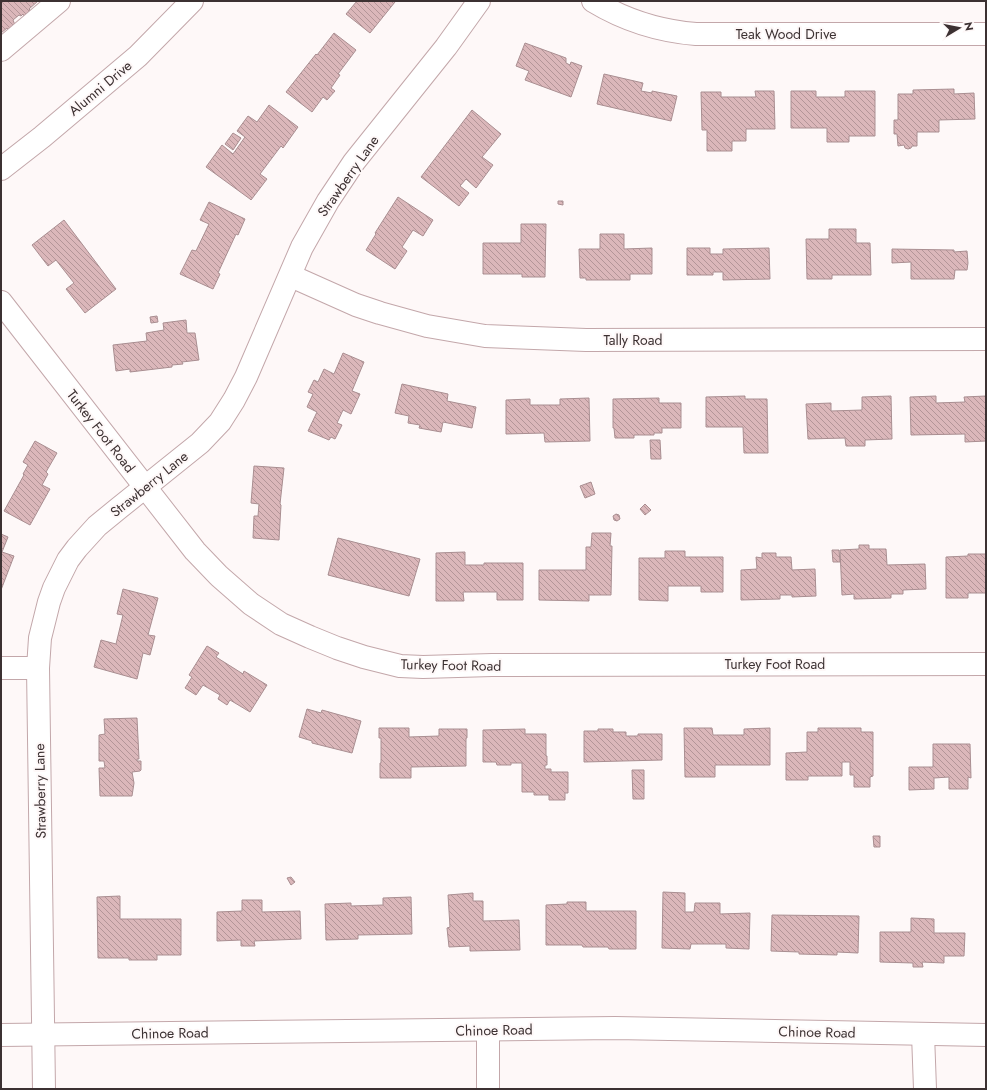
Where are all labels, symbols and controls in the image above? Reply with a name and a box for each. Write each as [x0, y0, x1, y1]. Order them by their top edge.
north arrow [939, 8, 979, 48]
text: N [960, 21, 977, 32]
street label: Teak Wood Drive [736, 24, 836, 44]
street label: Alumni Drive [64, 56, 136, 120]
street label: Strawberry Lane [313, 131, 383, 221]
street label: Tally Road [604, 330, 662, 350]
street label: Turkey Foot Road [62, 385, 140, 477]
street label: Strawberry Lane [106, 446, 192, 522]
street label: Turkey Foot Road [401, 654, 501, 676]
street label: Turkey Foot Road [725, 654, 825, 674]
street label: Strawberry Lane [29, 743, 51, 839]
street label: Chinoe Road [455, 1019, 533, 1041]
street label: Chinoe Road [778, 1021, 856, 1043]
street label: Chinoe Road [131, 1022, 209, 1044]

